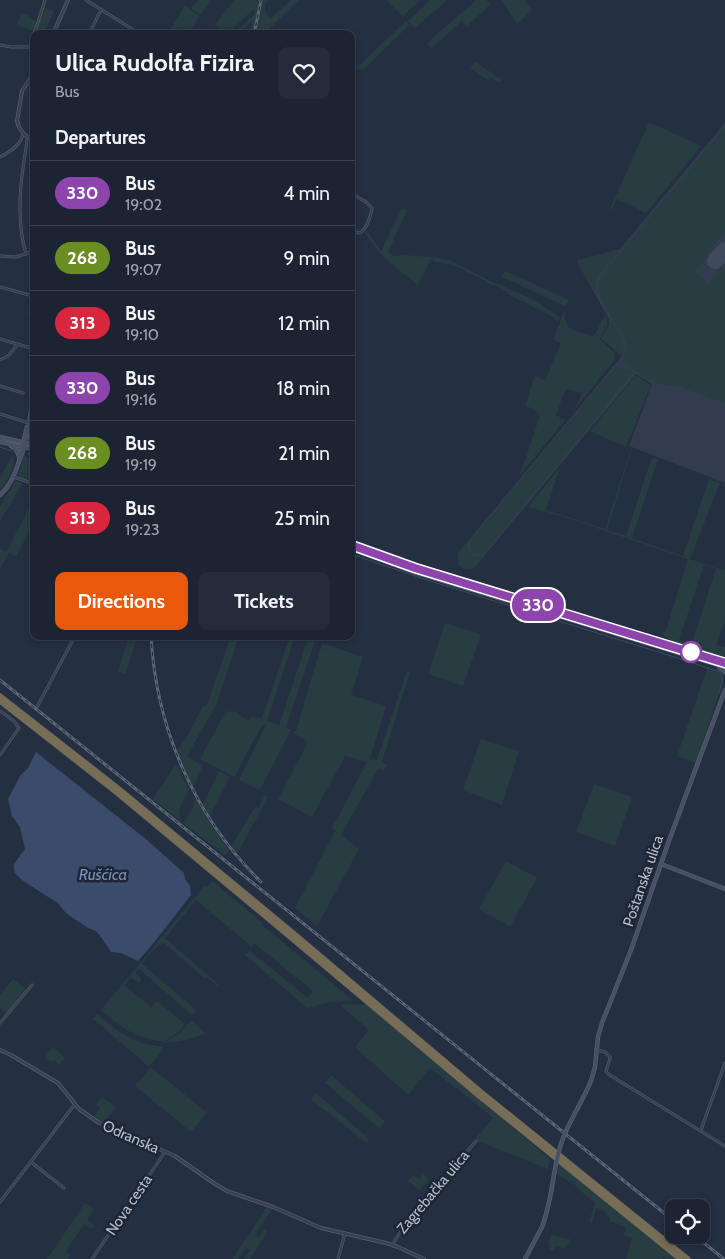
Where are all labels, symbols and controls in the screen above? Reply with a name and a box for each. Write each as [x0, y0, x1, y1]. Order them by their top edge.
button: heart [278, 47, 330, 99]
text: Ulica Rudolfa Fizira [55, 48, 254, 77]
text: Bus [55, 82, 79, 101]
text: Departures [55, 126, 146, 149]
text: Bus [125, 172, 155, 195]
text: 330 [66, 182, 99, 204]
text: 4 min [283, 182, 330, 205]
text: 19:02 [125, 195, 162, 214]
text: Bus [125, 237, 155, 260]
text: 268 [67, 247, 98, 269]
text: 9 min [284, 247, 330, 270]
text: 19:07 [125, 260, 162, 279]
text: Bus [125, 302, 155, 325]
text: 313 [69, 312, 96, 334]
text: 12 min [278, 312, 330, 335]
text: 19:10 [125, 325, 159, 344]
text: Bus [125, 367, 155, 390]
text: 330 [66, 377, 99, 399]
text: 18 min [277, 377, 330, 400]
text: 19:16 [125, 390, 157, 409]
text: Bus [125, 432, 155, 455]
text: 268 [67, 442, 98, 464]
text: 21 min [278, 442, 330, 465]
text: 19:19 [125, 455, 157, 474]
text: Bus [125, 497, 155, 520]
text: 313 [69, 507, 96, 529]
text: 25 min [274, 507, 330, 530]
text: 19:23 [125, 520, 160, 539]
button: Directions [55, 572, 188, 630]
button: Tickets [198, 572, 330, 630]
line badge: 330 [509, 589, 567, 621]
text: 330 [522, 594, 554, 616]
unlabelled marker [680, 641, 702, 663]
street label: Poštanska ulica [619, 832, 667, 929]
water label: Rušćica [79, 865, 127, 884]
street label: Odranska [100, 1117, 163, 1158]
street label: Zagrebačka ulica [393, 1146, 474, 1237]
street label: Nova cesta [102, 1171, 156, 1239]
map controls [665, 1199, 710, 1244]
button: locate [665, 1199, 710, 1244]

